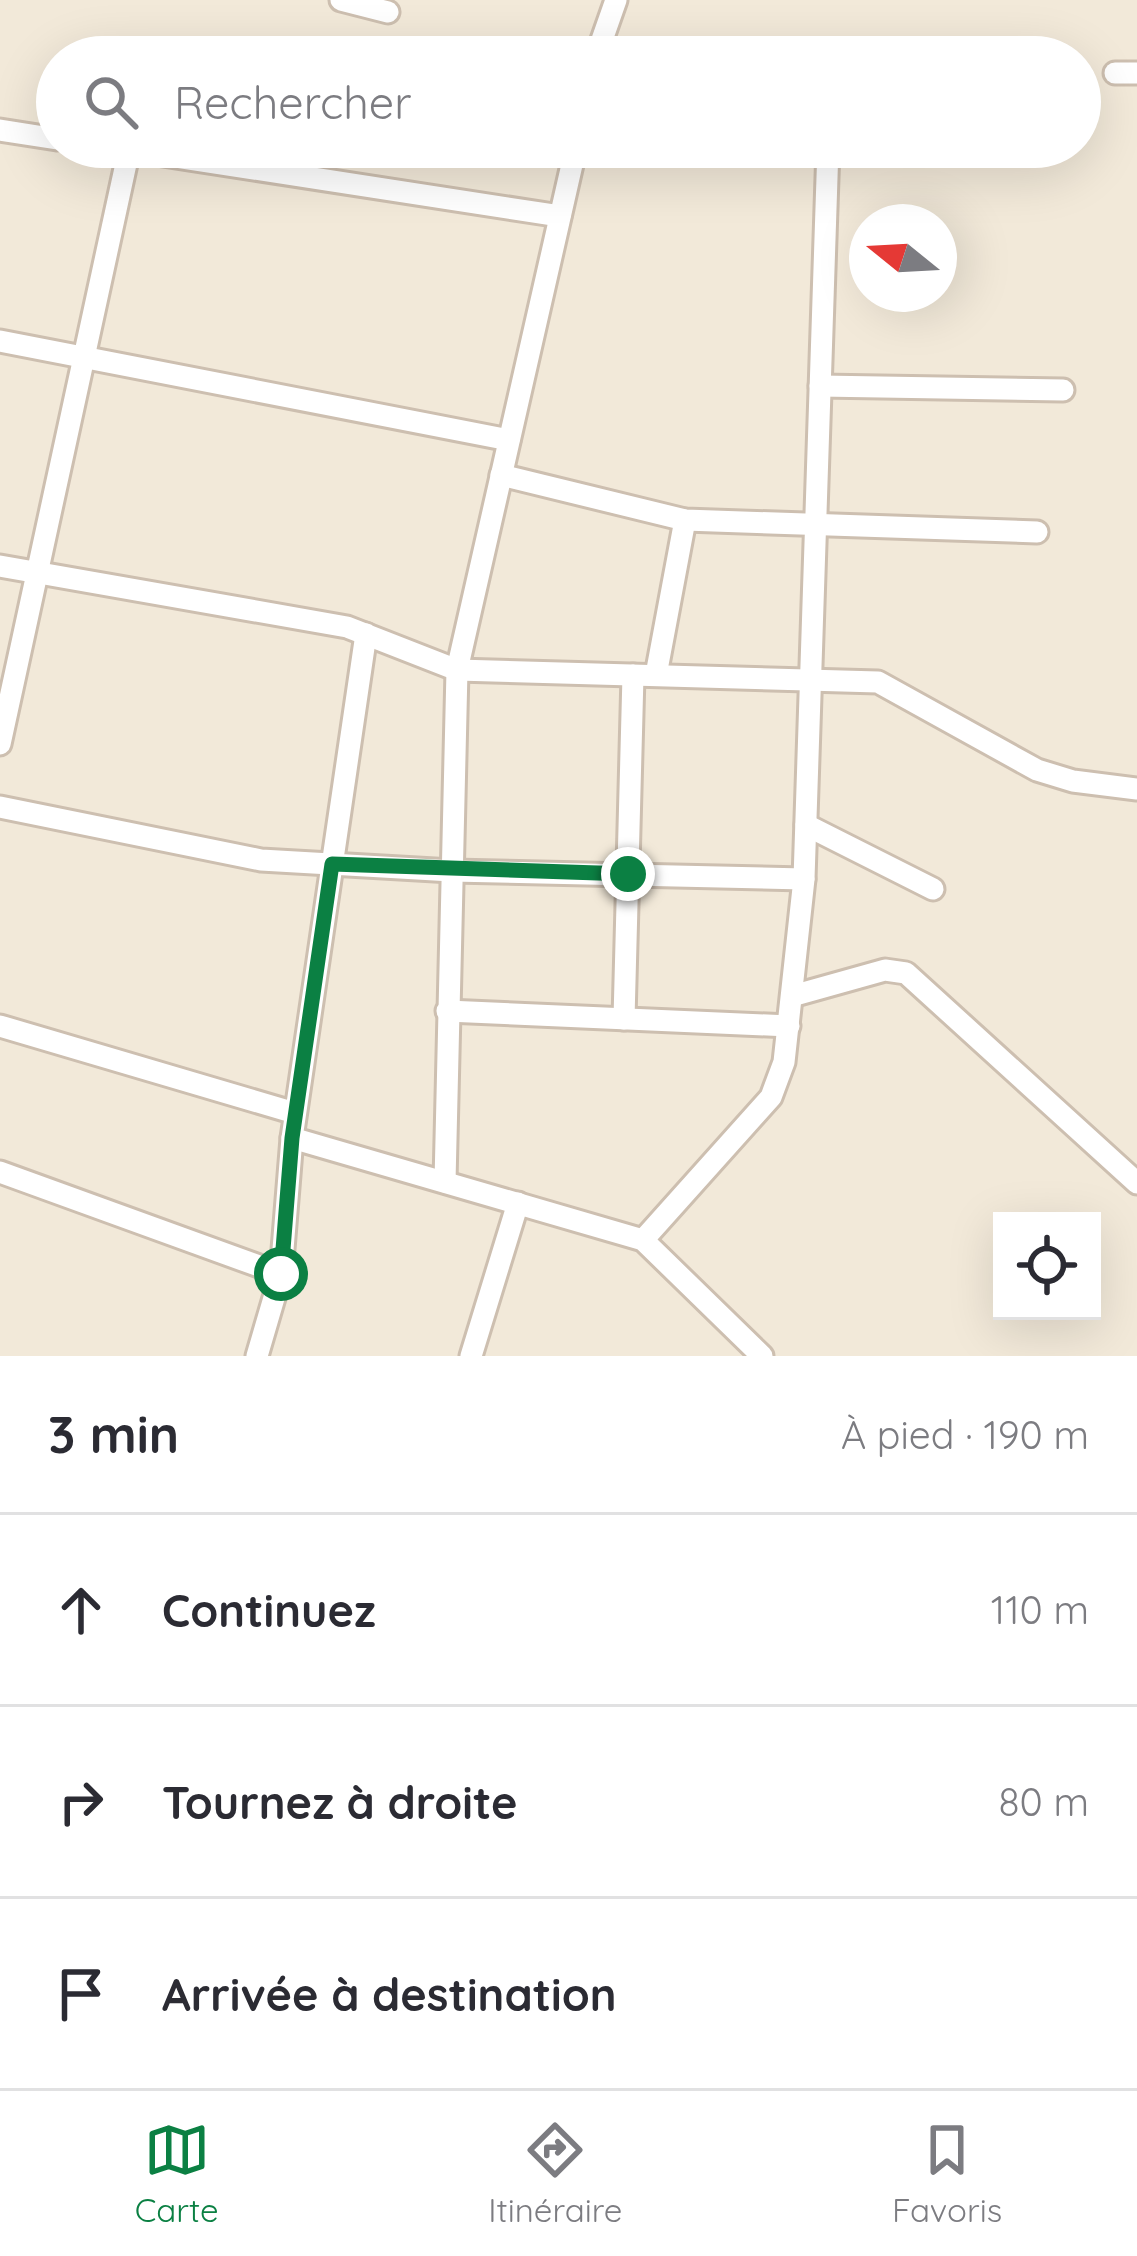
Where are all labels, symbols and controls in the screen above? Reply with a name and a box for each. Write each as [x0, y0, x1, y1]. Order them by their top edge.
search box [36, 36, 1101, 168]
icon: search [78, 69, 144, 135]
text: Rechercher [174, 74, 412, 130]
north arrow [849, 204, 957, 312]
route end [601, 847, 655, 901]
map controls [993, 1212, 1101, 1320]
button: locate [993, 1212, 1101, 1320]
route start [254, 1247, 308, 1301]
text: 3 min [48, 1402, 179, 1466]
text: À pied · 190 m [841, 1410, 1089, 1459]
icon: ahead [48, 1577, 114, 1643]
text: Continuez [162, 1582, 376, 1638]
text: 110 m [991, 1585, 1089, 1634]
icon: right [48, 1769, 114, 1835]
text: Tournez à droite [162, 1774, 518, 1830]
text: 80 m [999, 1777, 1089, 1826]
icon: arrive [48, 1961, 114, 2027]
text: Arrivée à destination [162, 1966, 617, 2022]
tab: Carte [135, 2117, 219, 2230]
tab: Itinéraire [488, 2117, 623, 2230]
tab: Favoris [892, 2117, 1002, 2230]

